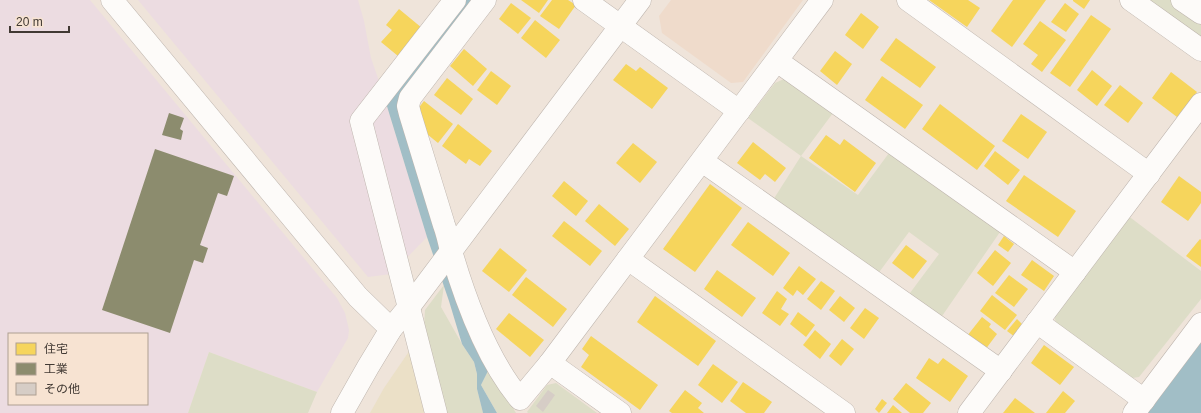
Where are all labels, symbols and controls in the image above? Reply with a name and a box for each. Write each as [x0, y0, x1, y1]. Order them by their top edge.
scale bar [10, 8, 69, 34]
text: 20 m [16, 15, 43, 29]
legend [8, 333, 148, 405]
text: 住宅 [44, 342, 68, 356]
text: 工業 [44, 362, 68, 376]
text: その他 [44, 382, 80, 396]

